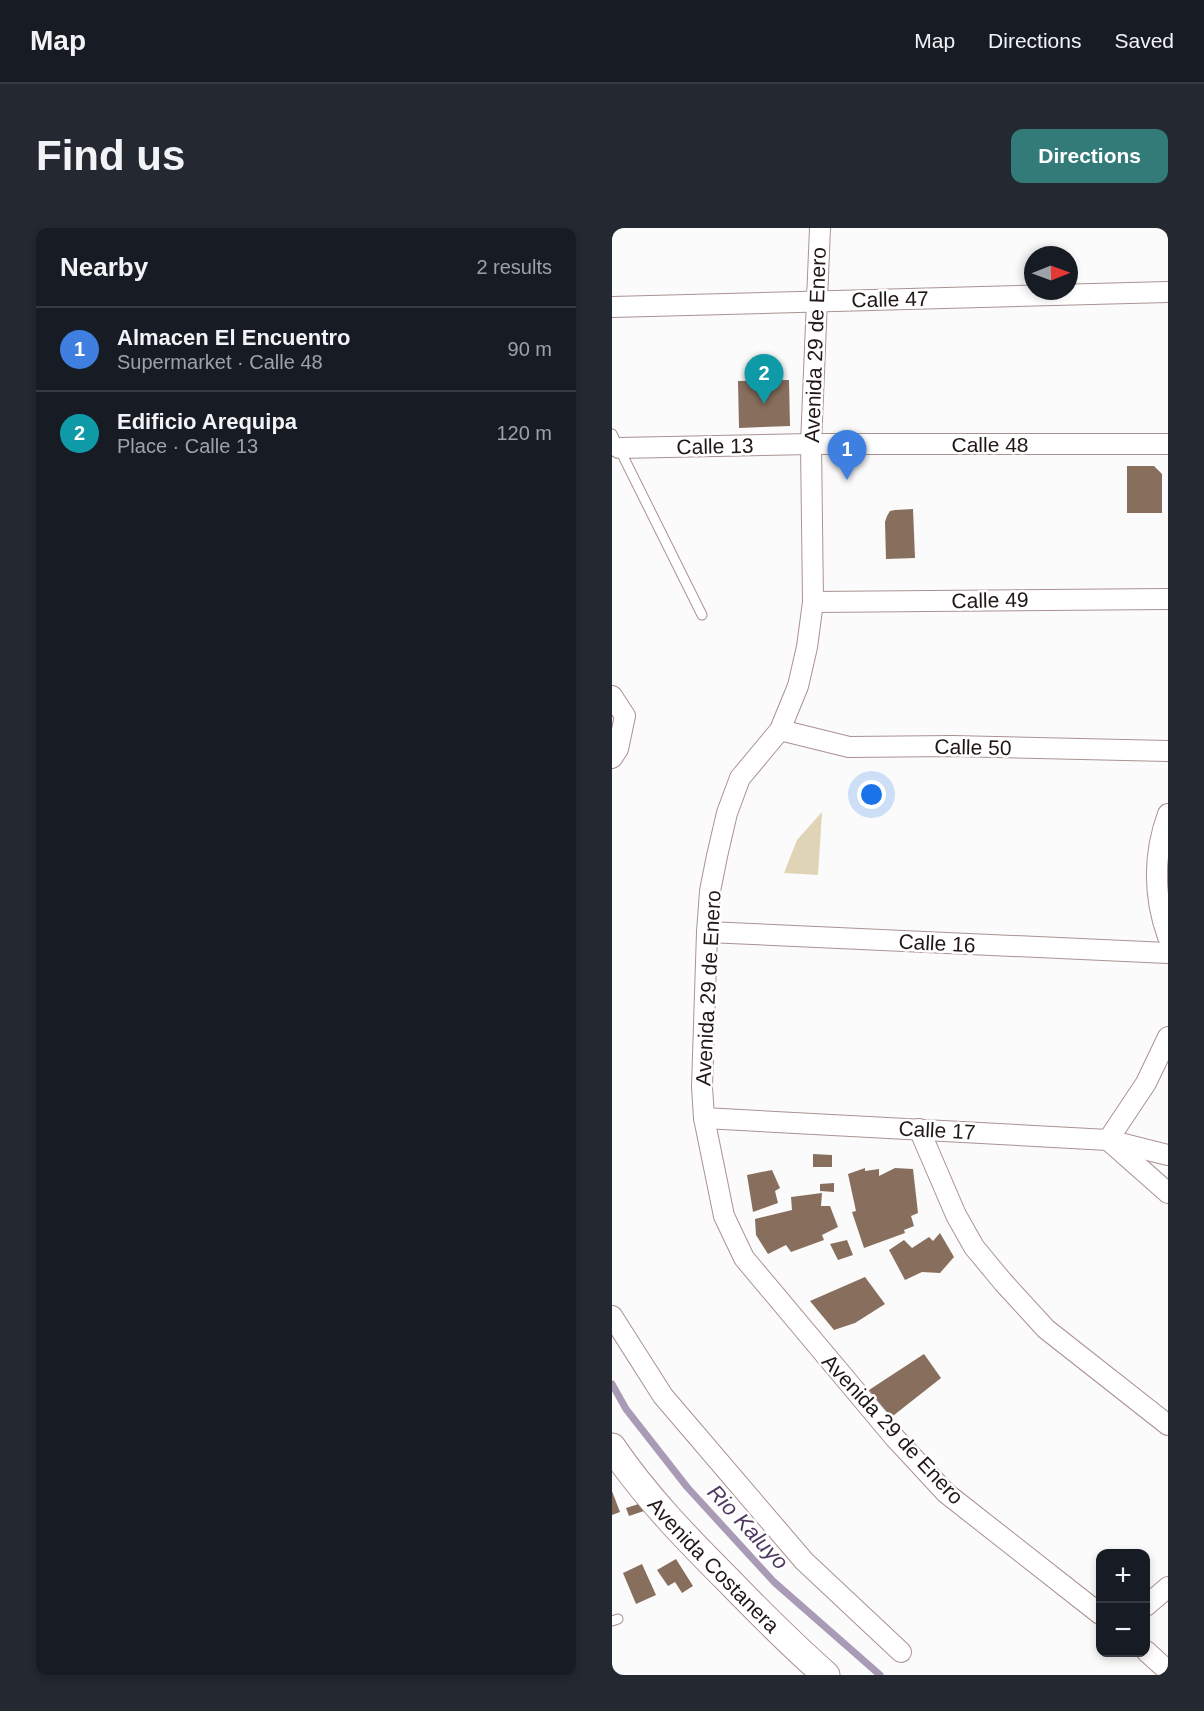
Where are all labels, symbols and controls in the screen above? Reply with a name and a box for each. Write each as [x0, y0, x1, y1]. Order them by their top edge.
text: Map [30, 25, 86, 56]
text: Map [914, 29, 955, 52]
text: Directions [988, 29, 1081, 52]
text: Saved [1114, 29, 1174, 52]
button: Directions [1011, 129, 1168, 183]
text: Find us [36, 132, 185, 179]
north arrow [1024, 246, 1078, 300]
street label: Avenida 29 de Enero [800, 247, 830, 443]
text: Nearby [60, 252, 148, 282]
text: 2 results [476, 256, 552, 278]
street label: Calle 47 [851, 287, 929, 311]
text: Almacen El Encuentro [117, 325, 351, 350]
text: 1 [74, 338, 85, 360]
text: 90 m [508, 338, 552, 360]
text: Supermarket · Calle 48 [117, 351, 323, 373]
pin: 2 [744, 354, 784, 404]
text: Edificio Arequipa [117, 409, 297, 434]
text: 2 [74, 422, 85, 444]
text: 120 m [496, 422, 552, 444]
pin: 1 [828, 430, 866, 480]
street label: Calle 48 [951, 433, 1029, 456]
street label: Calle 13 [676, 434, 754, 458]
text: Place · Calle 13 [117, 435, 258, 457]
street label: Calle 49 [951, 588, 1029, 612]
street label: Calle 50 [934, 735, 1012, 759]
your location [857, 780, 886, 809]
street label: Avenida 29 de Enero [691, 890, 725, 1086]
street label: Calle 16 [898, 929, 976, 957]
street label: Calle 17 [898, 1116, 976, 1144]
street label: Avenida 29 de Enero [818, 1350, 968, 1508]
water label: Rio Kaluyo [703, 1480, 793, 1574]
street label: Avenida Costanera [644, 1493, 784, 1637]
map controls [1096, 1549, 1150, 1657]
button: + [1096, 1549, 1150, 1603]
button: − [1096, 1603, 1150, 1657]

